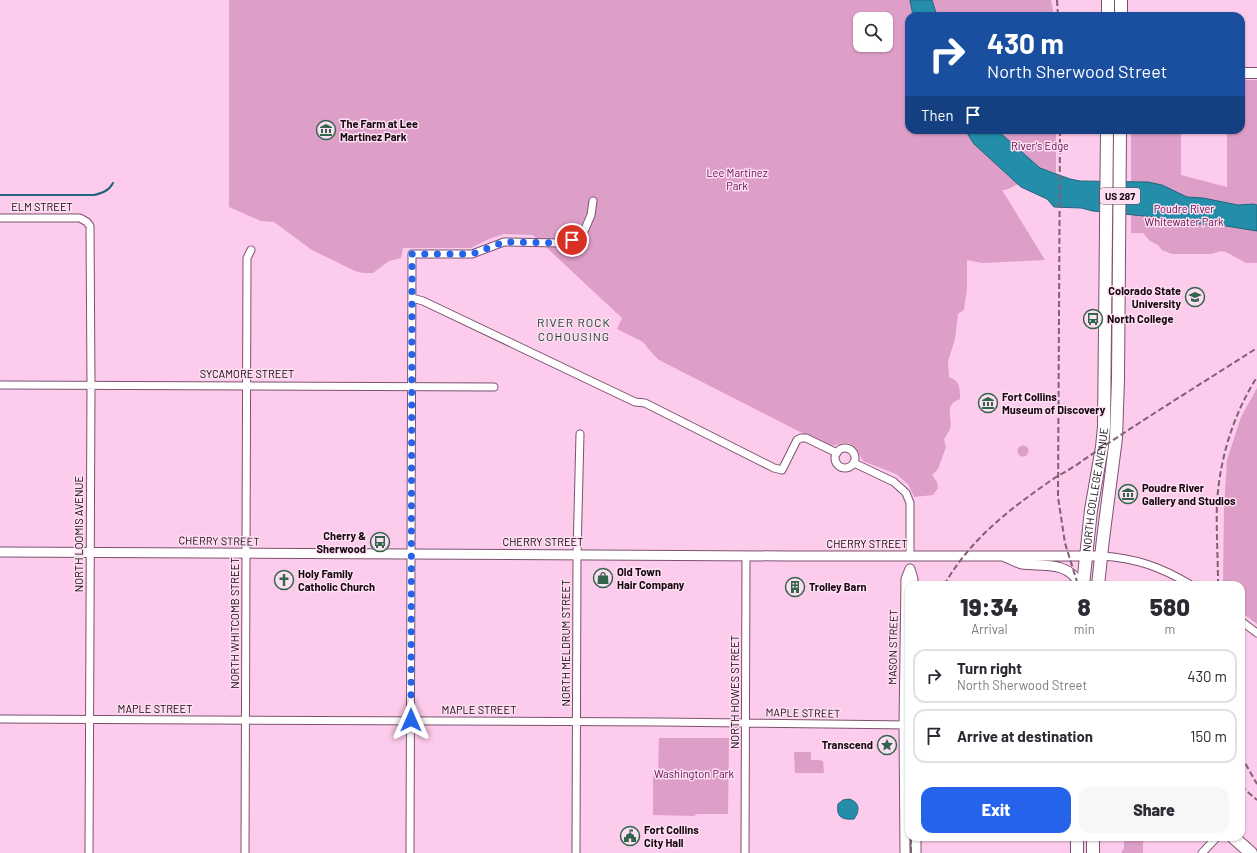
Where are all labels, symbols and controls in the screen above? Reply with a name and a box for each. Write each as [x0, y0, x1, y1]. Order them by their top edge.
map controls [853, 12, 893, 52]
button: search [853, 12, 893, 52]
text: 430 m [987, 26, 1064, 60]
icon: right [921, 28, 973, 80]
text: North Sherwood Street [987, 60, 1167, 82]
icon: arrive [962, 104, 984, 126]
text: Then [921, 106, 954, 124]
place label: The Farm at Lee Martinez Park [340, 117, 418, 143]
museum icon: The Farm at Lee Martinez Park [315, 119, 337, 141]
park label: River's Edge [1011, 139, 1069, 152]
park label: Lee Martinez Park [706, 166, 768, 192]
road number: US 287 [1100, 188, 1140, 204]
street label: ELM STREET [11, 200, 73, 213]
park label: Poudre River Whitewater Park [1145, 202, 1224, 228]
pin [555, 223, 589, 257]
icon: arrive [561, 229, 583, 251]
place label: Colorado State University [1108, 284, 1181, 310]
school or university icon: Colorado State University [1184, 286, 1206, 308]
bus stop icon: North College [1082, 308, 1104, 330]
place label: North College [1107, 312, 1173, 325]
district label: RIVER ROCK COHOUSING [537, 315, 611, 343]
street label: SYCAMORE STREET [200, 367, 294, 380]
place label: Fort Collins Museum of Discovery [1002, 390, 1106, 416]
museum icon: Fort Collins Museum of Discovery [977, 392, 999, 414]
street label: NORTH COLLEGE AVENUE [1080, 427, 1110, 553]
street label: NORTH LOOMIS AVENUE [72, 476, 85, 592]
place label: Poudre River Gallery and Studios [1142, 481, 1236, 507]
museum icon: Poudre River Gallery and Studios [1117, 483, 1139, 505]
place label: Cherry & Sherwood [316, 529, 366, 555]
bus stop icon: Cherry & Sherwood [369, 531, 391, 553]
street label: CHERRY STREET [178, 533, 260, 548]
street label: CHERRY STREET [502, 535, 584, 548]
street label: CHERRY STREET [826, 537, 908, 550]
street label: NORTH WHITCOMB STREET [228, 557, 241, 689]
place label: Old Town Hair Company [617, 565, 685, 591]
place label: Holy Family Catholic Church [298, 567, 375, 593]
shop icon: Old Town Hair Company [592, 567, 614, 589]
church icon: Holy Family Catholic Church [273, 569, 295, 591]
building icon: Trolley Barn [784, 576, 806, 598]
street label: NORTH MELDRUM STREET [559, 580, 572, 706]
place label: Trolley Barn [809, 580, 867, 593]
text: 19:34 [960, 592, 1019, 621]
text: 8 [1078, 592, 1091, 621]
text: 580 [1150, 592, 1190, 621]
street label: MASON STREET [885, 609, 900, 685]
text: Arrival [971, 621, 1007, 637]
text: min [1074, 621, 1095, 637]
text: m [1164, 621, 1175, 637]
street label: NORTH HOWES STREET [728, 635, 741, 749]
text: Turn right [957, 659, 1022, 677]
icon: right [923, 665, 945, 687]
text: 430 m [1187, 667, 1227, 685]
text: North Sherwood Street [957, 677, 1087, 693]
position arrow [390, 699, 432, 741]
street label: MAPLE STREET [118, 702, 192, 715]
street label: MAPLE STREET [442, 703, 516, 716]
street label: MAPLE STREET [765, 705, 841, 720]
icon: arrive [923, 725, 945, 747]
text: Arrive at destination [957, 727, 1093, 745]
text: 150 m [1190, 727, 1227, 745]
place icon: Transcend [876, 734, 898, 756]
place label: Transcend [822, 738, 873, 751]
park label: Washington Park [654, 767, 735, 780]
button: Exit [921, 787, 1071, 833]
button: Share [1079, 787, 1229, 833]
place label: Fort Collins City Hall [644, 823, 699, 849]
public building icon: Fort Collins City Hall [619, 825, 641, 847]

